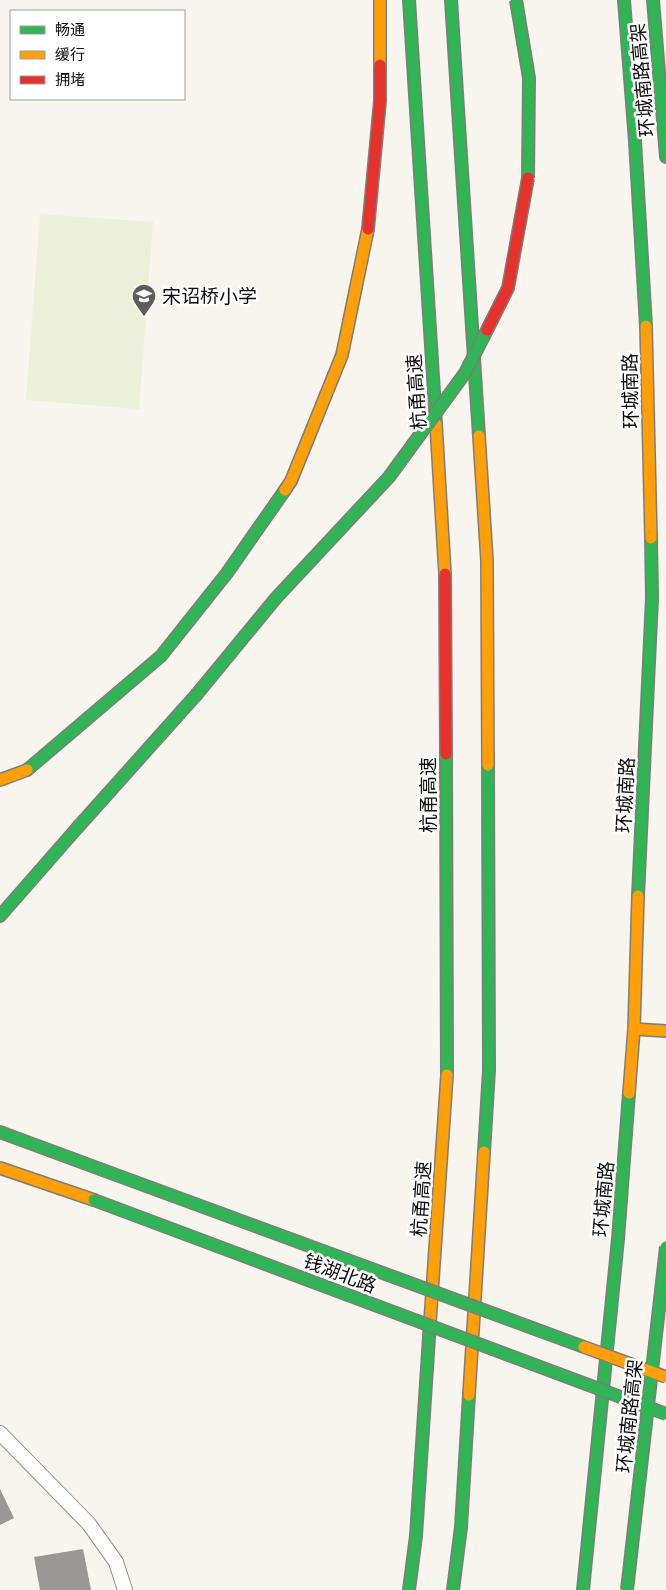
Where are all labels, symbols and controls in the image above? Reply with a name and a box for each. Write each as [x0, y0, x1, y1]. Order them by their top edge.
legend [10, 10, 185, 100]
text: 畅通 [55, 19, 85, 42]
street label: 环城南路高架 [624, 22, 663, 138]
text: 缓行 [55, 44, 85, 67]
text: 拥堵 [55, 69, 85, 92]
school or university icon: 宋诏桥小学 [131, 283, 157, 317]
place label: 宋诏桥小学 [162, 283, 257, 312]
street label: 杭甬高速 [400, 353, 435, 431]
street label: 环城南路 [616, 353, 647, 429]
street label: 环城南路 [610, 756, 643, 834]
street label: 杭甬高速 [415, 757, 444, 833]
street label: 杭甬高速 [405, 1160, 440, 1238]
street label: 环城南路 [587, 1160, 622, 1238]
street label: 钱湖北路 [299, 1247, 380, 1302]
street label: 环城南路高架 [610, 1358, 651, 1474]

